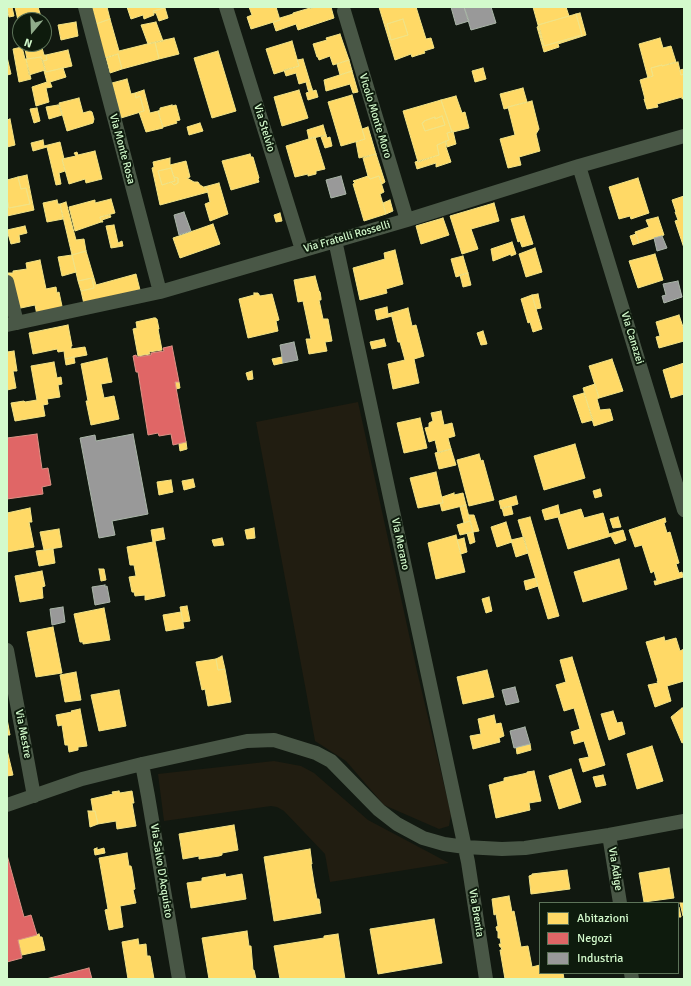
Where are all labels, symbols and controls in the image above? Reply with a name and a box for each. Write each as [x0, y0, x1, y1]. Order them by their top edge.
north arrow [12, 12, 52, 52]
text: N [23, 35, 34, 50]
street label: Vicolo Monte Moro [356, 72, 394, 160]
street label: Via Stelvio [250, 102, 278, 154]
street label: Via Monte Rosa [106, 112, 138, 186]
street label: Via Fratelli Rosselli [302, 218, 392, 256]
street label: Via Canazei [618, 310, 646, 366]
street label: Via Merano [388, 517, 412, 571]
street label: Via Mestre [12, 708, 34, 760]
street label: Via Salvo D'Acquisto [147, 823, 175, 919]
street label: Via Adige [605, 846, 625, 892]
street label: Via Brenta [466, 888, 486, 938]
legend [539, 902, 679, 974]
text: Abitazioni [577, 911, 629, 926]
text: Negozi [577, 931, 612, 946]
text: Industria [577, 951, 623, 966]

